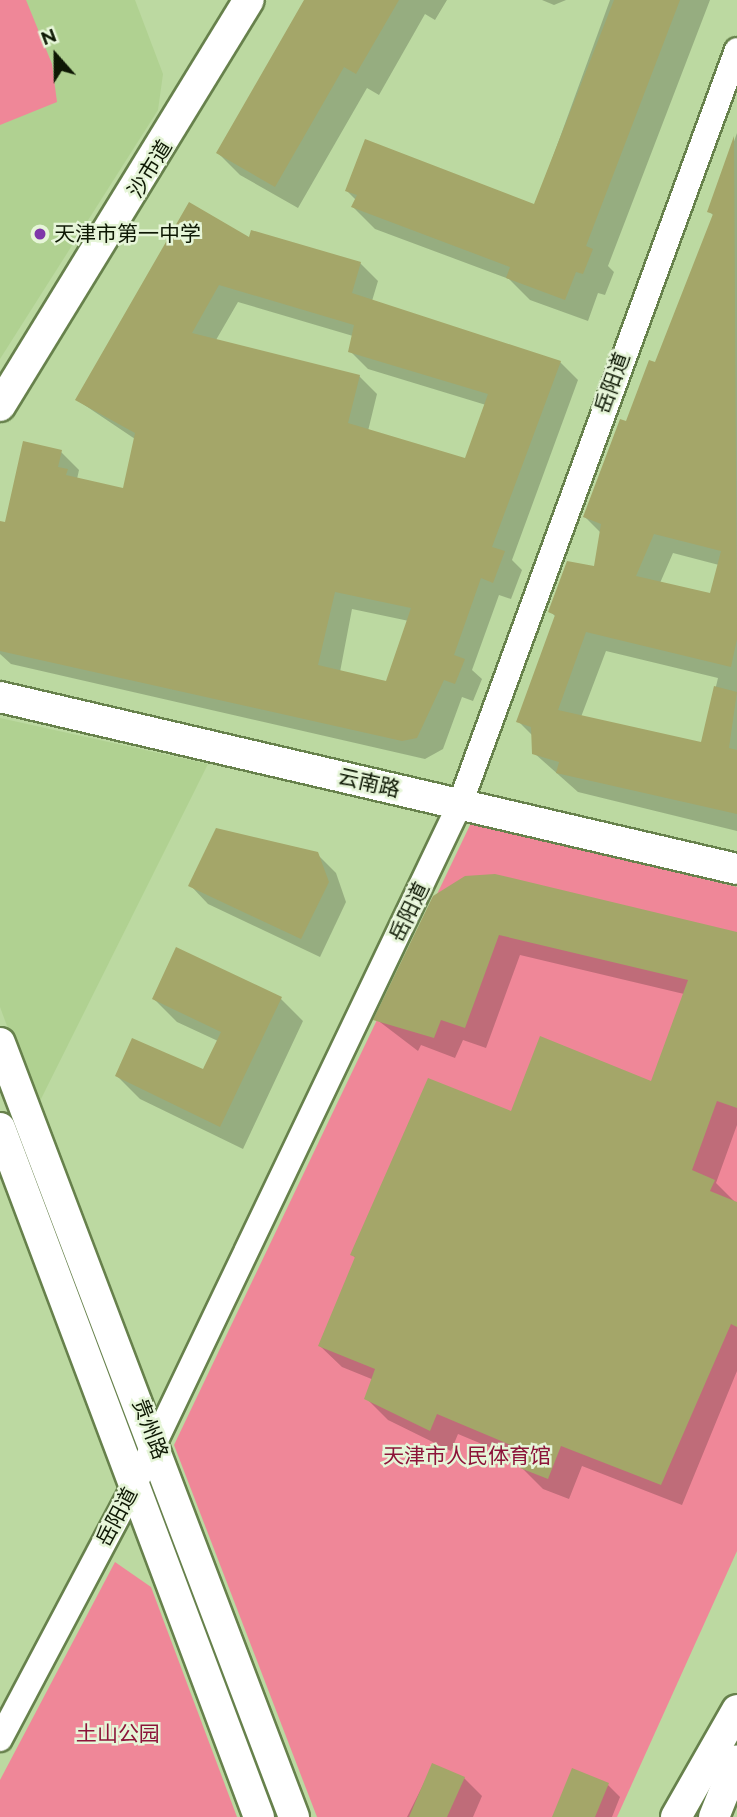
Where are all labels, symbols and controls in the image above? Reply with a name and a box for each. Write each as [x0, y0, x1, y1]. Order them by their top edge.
north arrow [21, 21, 91, 91]
text: N [38, 24, 59, 49]
street label: 沙市道 [123, 136, 177, 202]
place label: 天津市第一中学 [54, 221, 201, 247]
marker: 天津市第一中学 [32, 226, 48, 242]
street label: 岳阳道 [589, 349, 635, 417]
street label: 云南路 [335, 764, 403, 802]
street label: 岳阳道 [384, 878, 434, 946]
street label: 贵州路 [127, 1395, 173, 1463]
park label: 天津市人民体育馆 [383, 1443, 551, 1469]
street label: 岳阳道 [91, 1483, 143, 1551]
park label: 土山公园 [76, 1721, 160, 1747]

